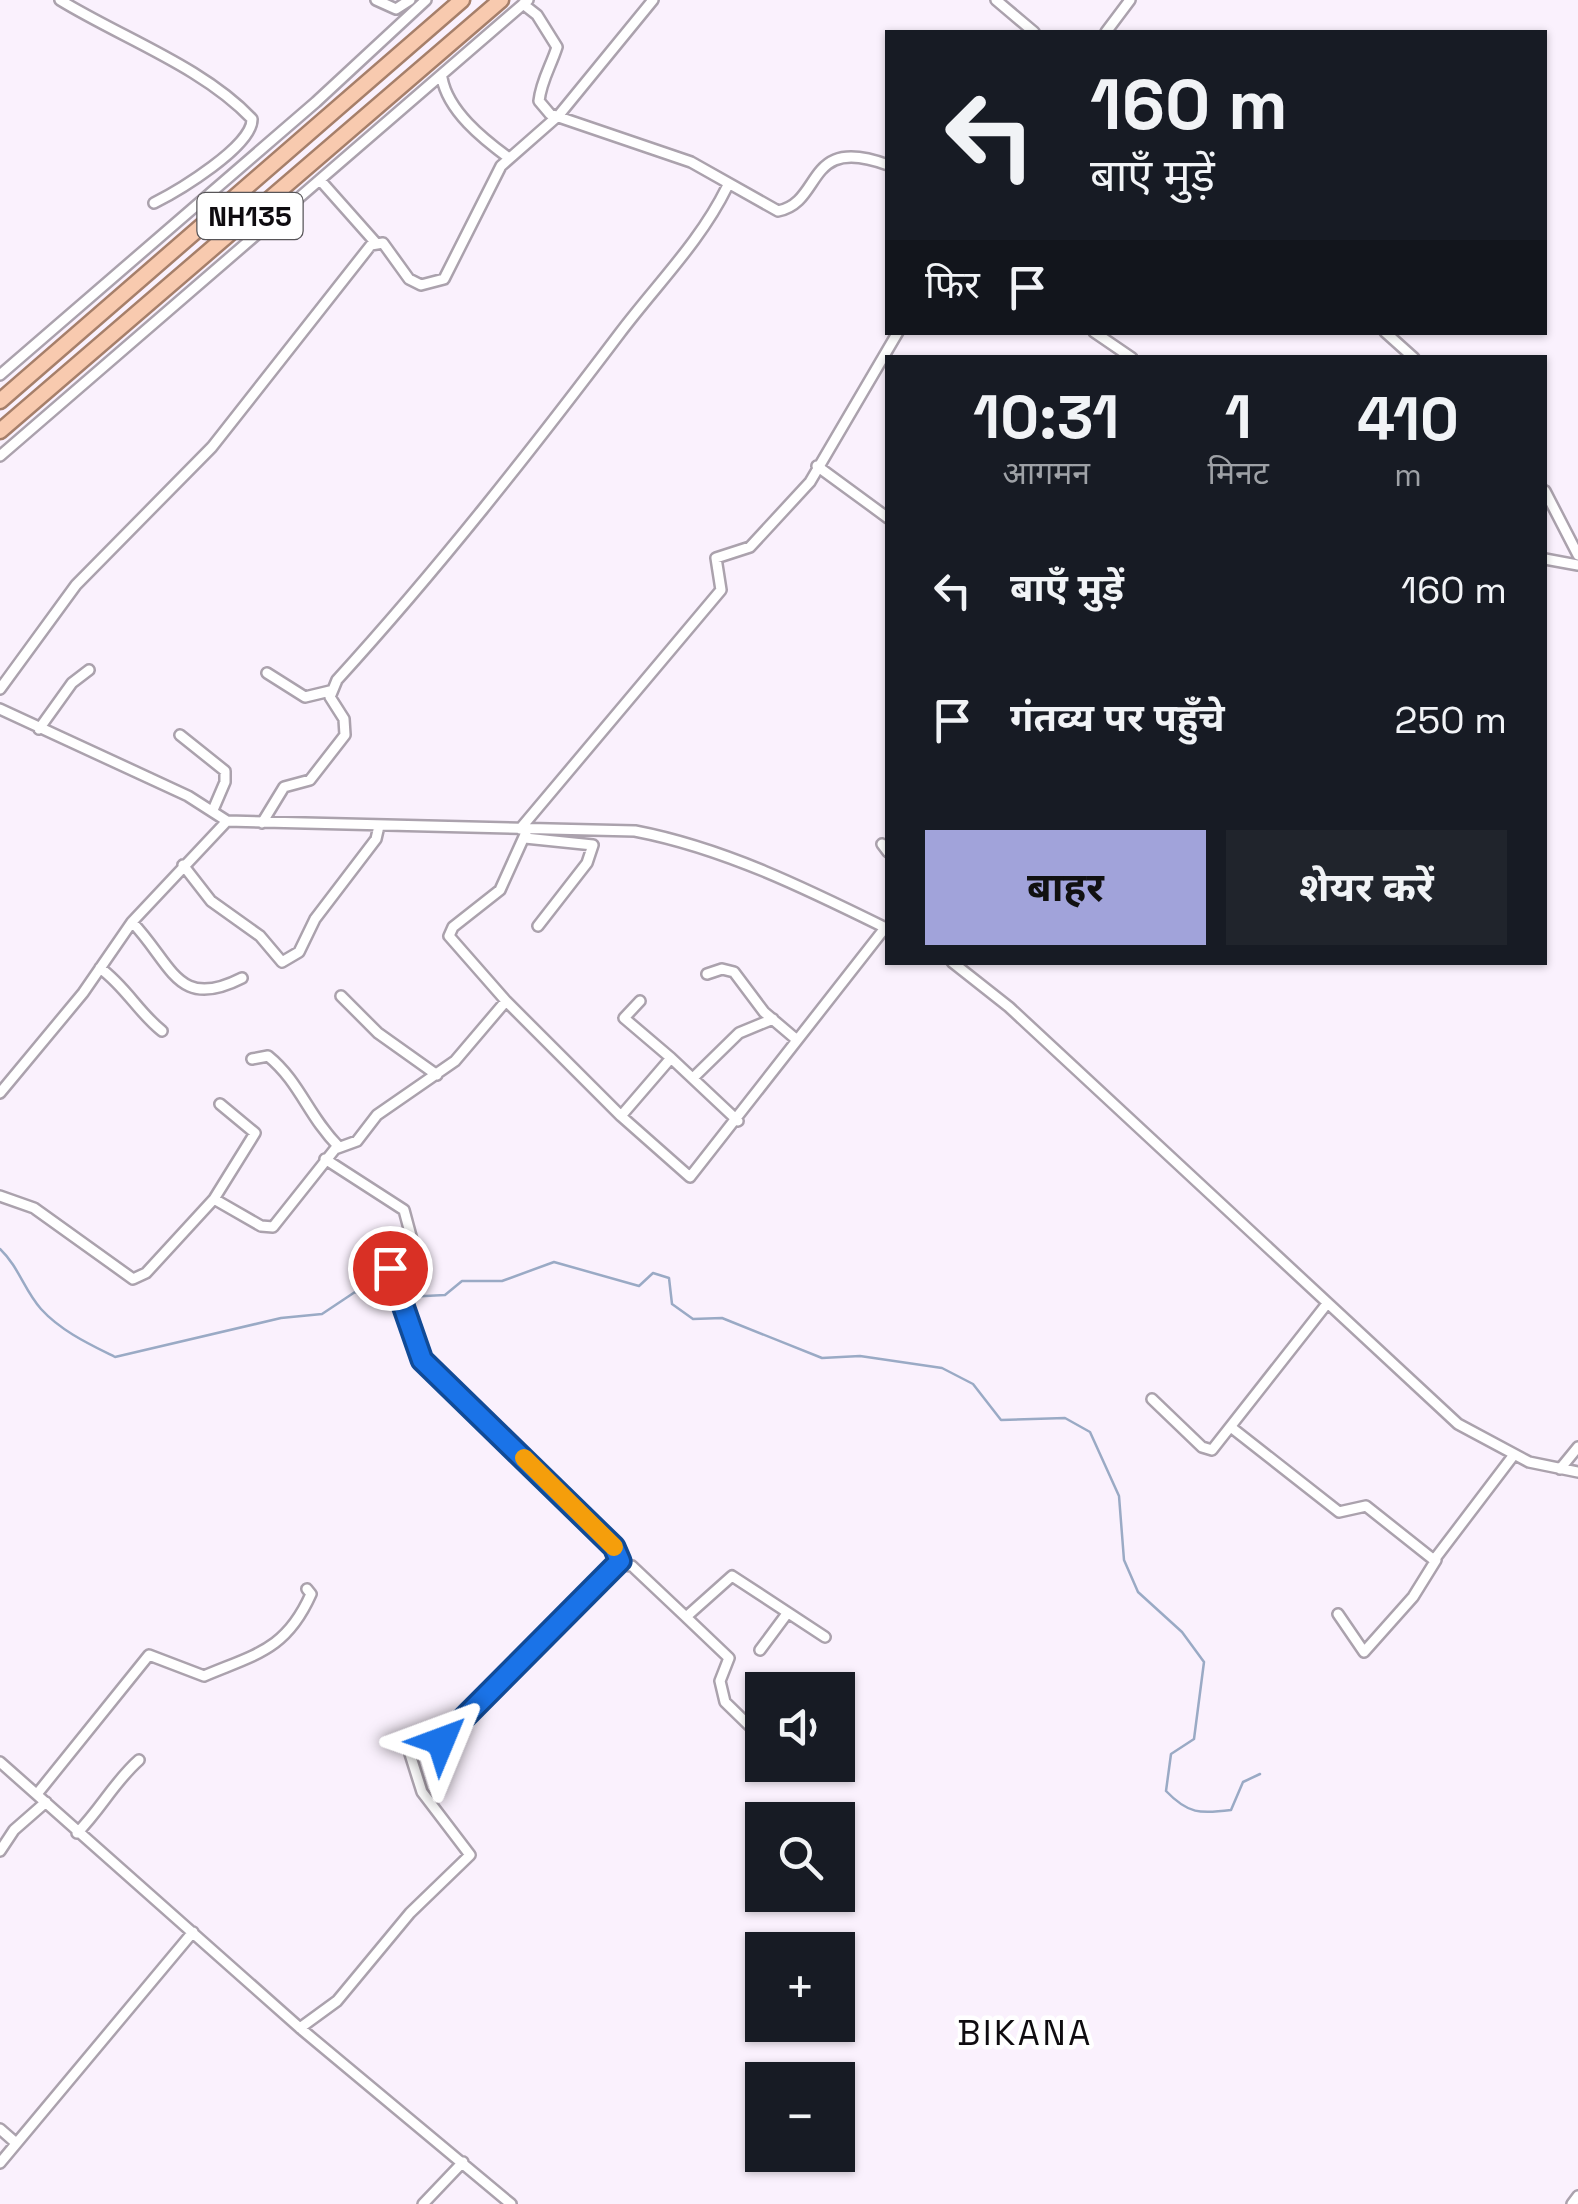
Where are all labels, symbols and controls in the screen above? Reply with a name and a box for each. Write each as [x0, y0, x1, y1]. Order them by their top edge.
text: 160 m [1090, 60, 1288, 149]
icon: left [925, 70, 1055, 200]
text: बाएँ मुड़ें [1090, 147, 1215, 204]
road number: NH135 [198, 193, 302, 239]
icon: arrive [1000, 260, 1055, 315]
text: फिर [925, 261, 980, 309]
text: 10:31 [973, 379, 1120, 456]
text: 1 [1225, 379, 1252, 456]
text: 410 [1357, 381, 1459, 458]
text: आगमन [1002, 453, 1090, 493]
text: मिनट [1208, 453, 1269, 493]
text: m [1394, 455, 1422, 495]
icon: left [925, 563, 980, 618]
text: बाएँ मुड़ें [1010, 564, 1124, 612]
text: 160 m [1401, 566, 1507, 614]
icon: arrive [925, 693, 980, 748]
text: गंतव्य पर पहुँचे [1010, 694, 1225, 742]
text: 250 m [1395, 696, 1507, 744]
button: बाहर [925, 830, 1206, 945]
button: शेयर करें [1226, 830, 1507, 945]
pin [348, 1226, 433, 1311]
icon: arrive [363, 1241, 418, 1296]
map controls [745, 1672, 855, 2172]
button: sound [745, 1672, 855, 1782]
position arrow [389, 1689, 493, 1793]
button: search [745, 1802, 855, 1912]
button: + [745, 1932, 855, 2042]
district label: BIKANA [957, 2011, 1093, 2055]
button: − [745, 2062, 855, 2172]

